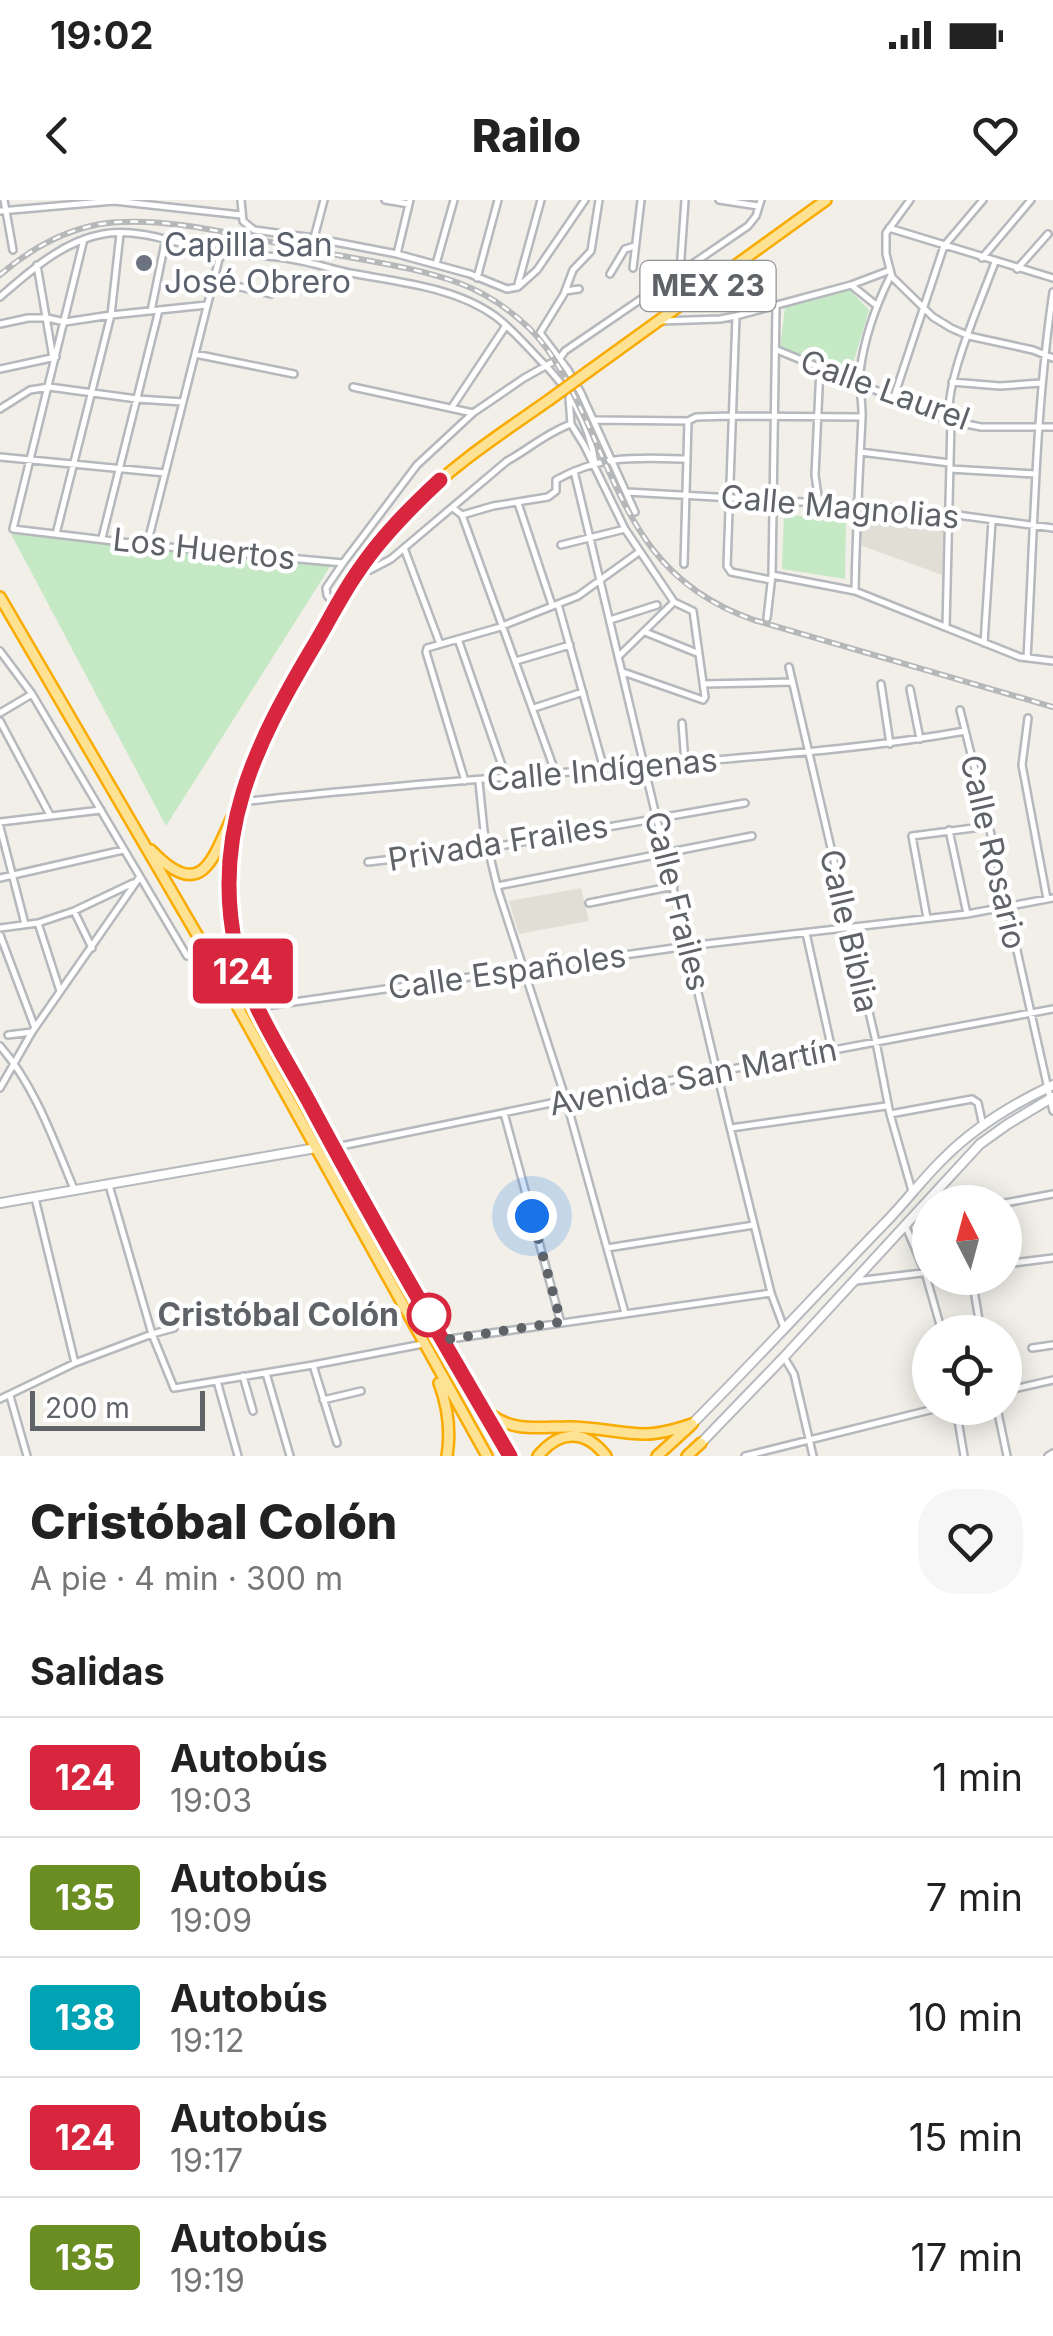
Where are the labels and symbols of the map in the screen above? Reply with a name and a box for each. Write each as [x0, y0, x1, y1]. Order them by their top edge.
place label: Capilla San José Obrero [164, 225, 351, 301]
marker: Capilla San José Obrero [133, 252, 155, 274]
road number: MEX 23 [640, 261, 776, 311]
street label: Calle Laurel [795, 341, 975, 438]
street label: Calle Magnolias [719, 477, 961, 536]
street label: Los Huertos [111, 520, 297, 577]
street label: Calle Indígenas [485, 740, 719, 799]
street label: Calle Rosario [952, 751, 1035, 953]
street label: Privada Frailes [385, 806, 611, 879]
street label: Calle Frailes [636, 807, 719, 995]
street label: Calle Biblia [812, 846, 887, 1016]
street label: Calle Españoles [385, 936, 628, 1008]
line badge: 124 [186, 938, 300, 1004]
street label: Avenida San Martín [546, 1030, 840, 1124]
north arrow [912, 1185, 1022, 1295]
your location [507, 1191, 557, 1241]
marker: Cristóbal Colón [408, 1294, 450, 1336]
place label: Cristóbal Colón [158, 1295, 399, 1334]
scale bar [30, 1386, 205, 1430]

